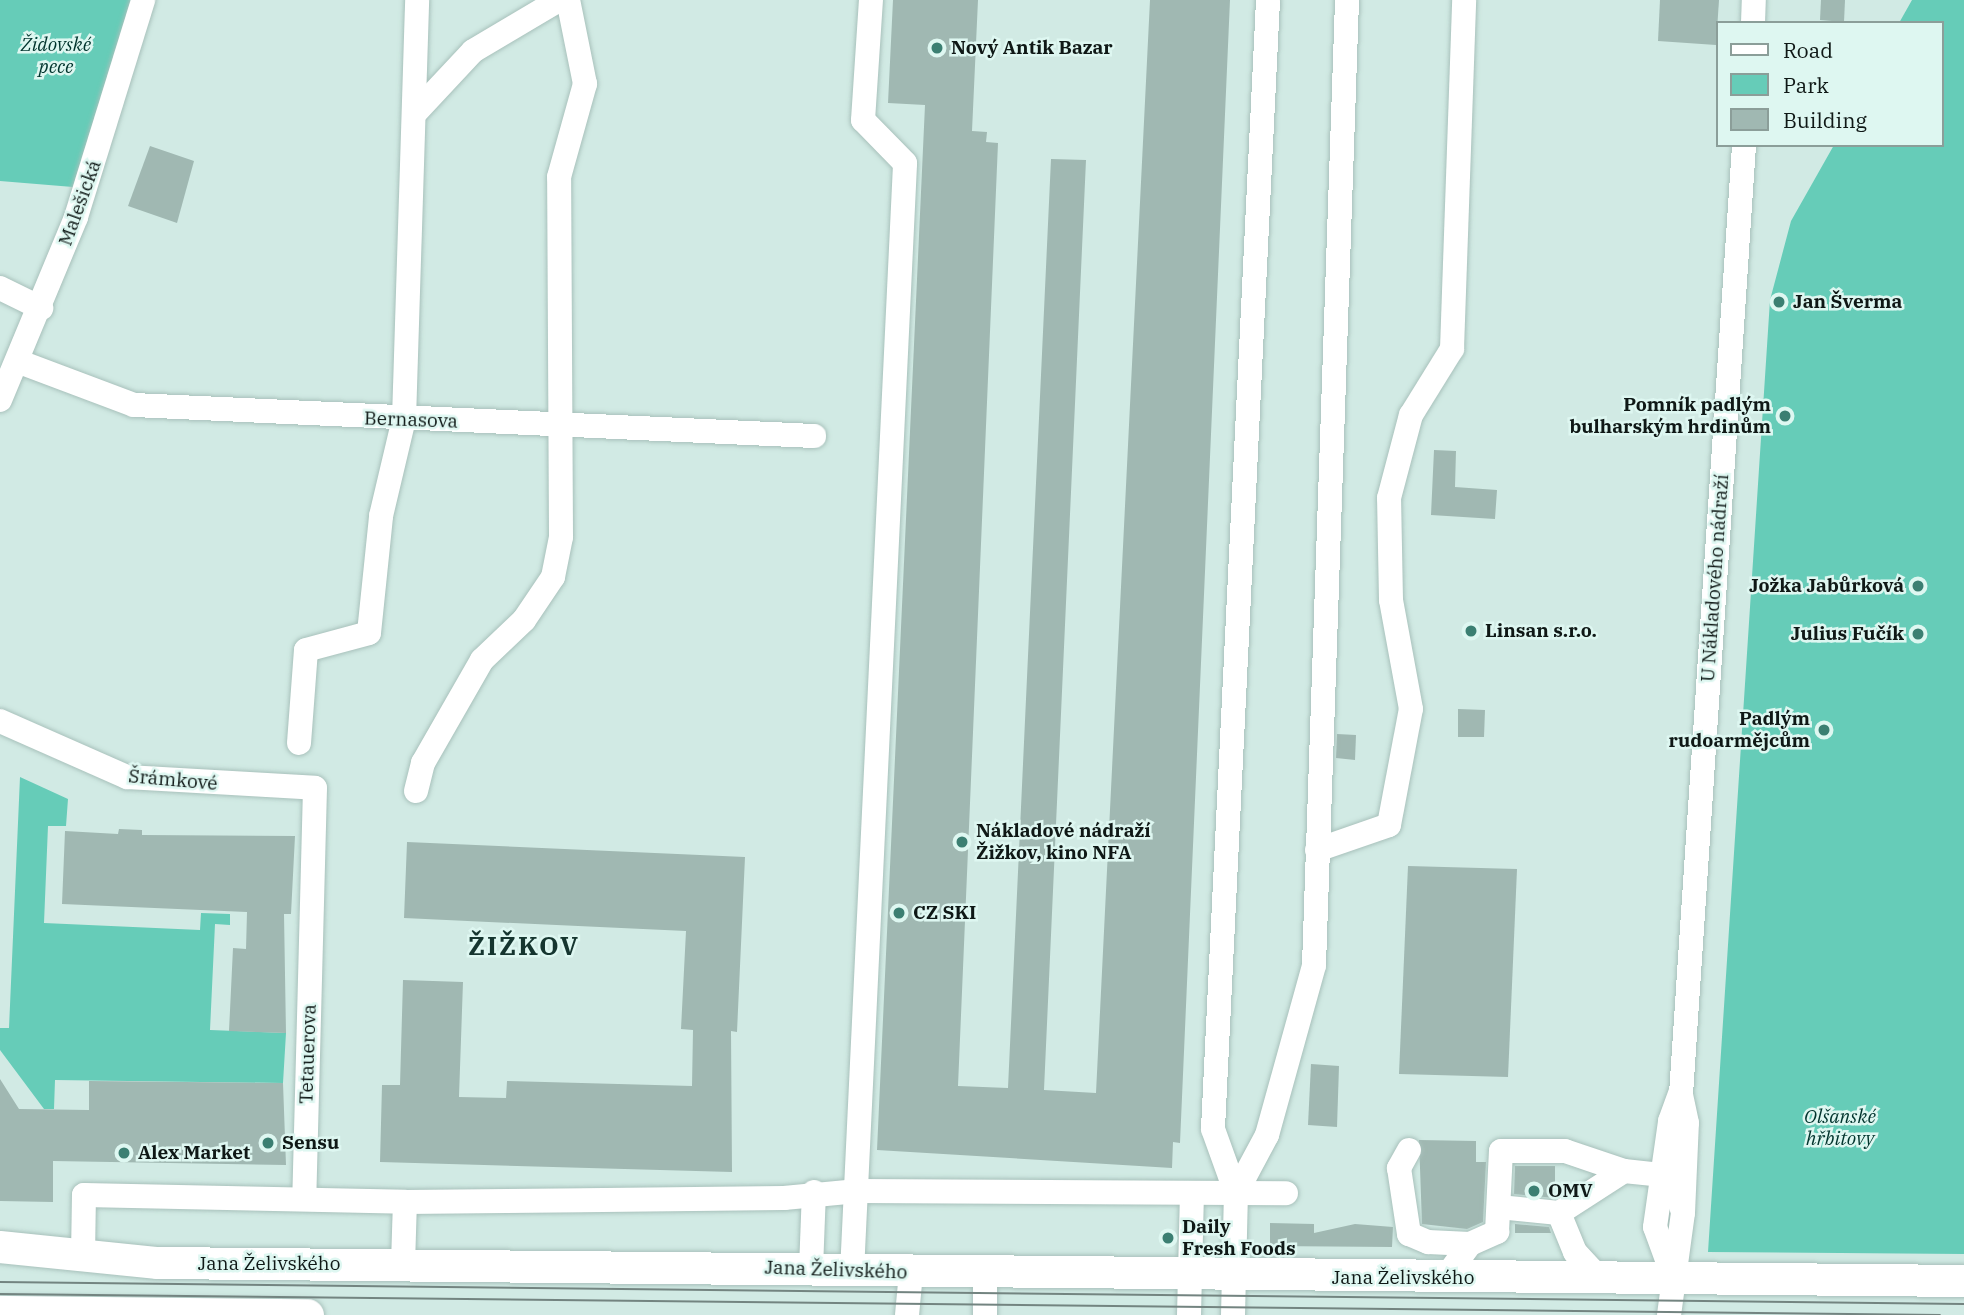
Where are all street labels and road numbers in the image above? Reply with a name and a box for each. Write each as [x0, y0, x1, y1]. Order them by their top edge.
street label: Malešická [54, 157, 106, 249]
street label: Bernasova [364, 407, 458, 433]
street label: U Nákladového nádraží [1696, 473, 1734, 683]
street label: Šrámkové [127, 765, 219, 795]
street label: Tetauerova [295, 1004, 321, 1104]
street label: Jana Želivského [198, 1253, 340, 1275]
street label: Jana Želivského [764, 1256, 908, 1284]
street label: Jana Želivského [1332, 1267, 1474, 1289]

